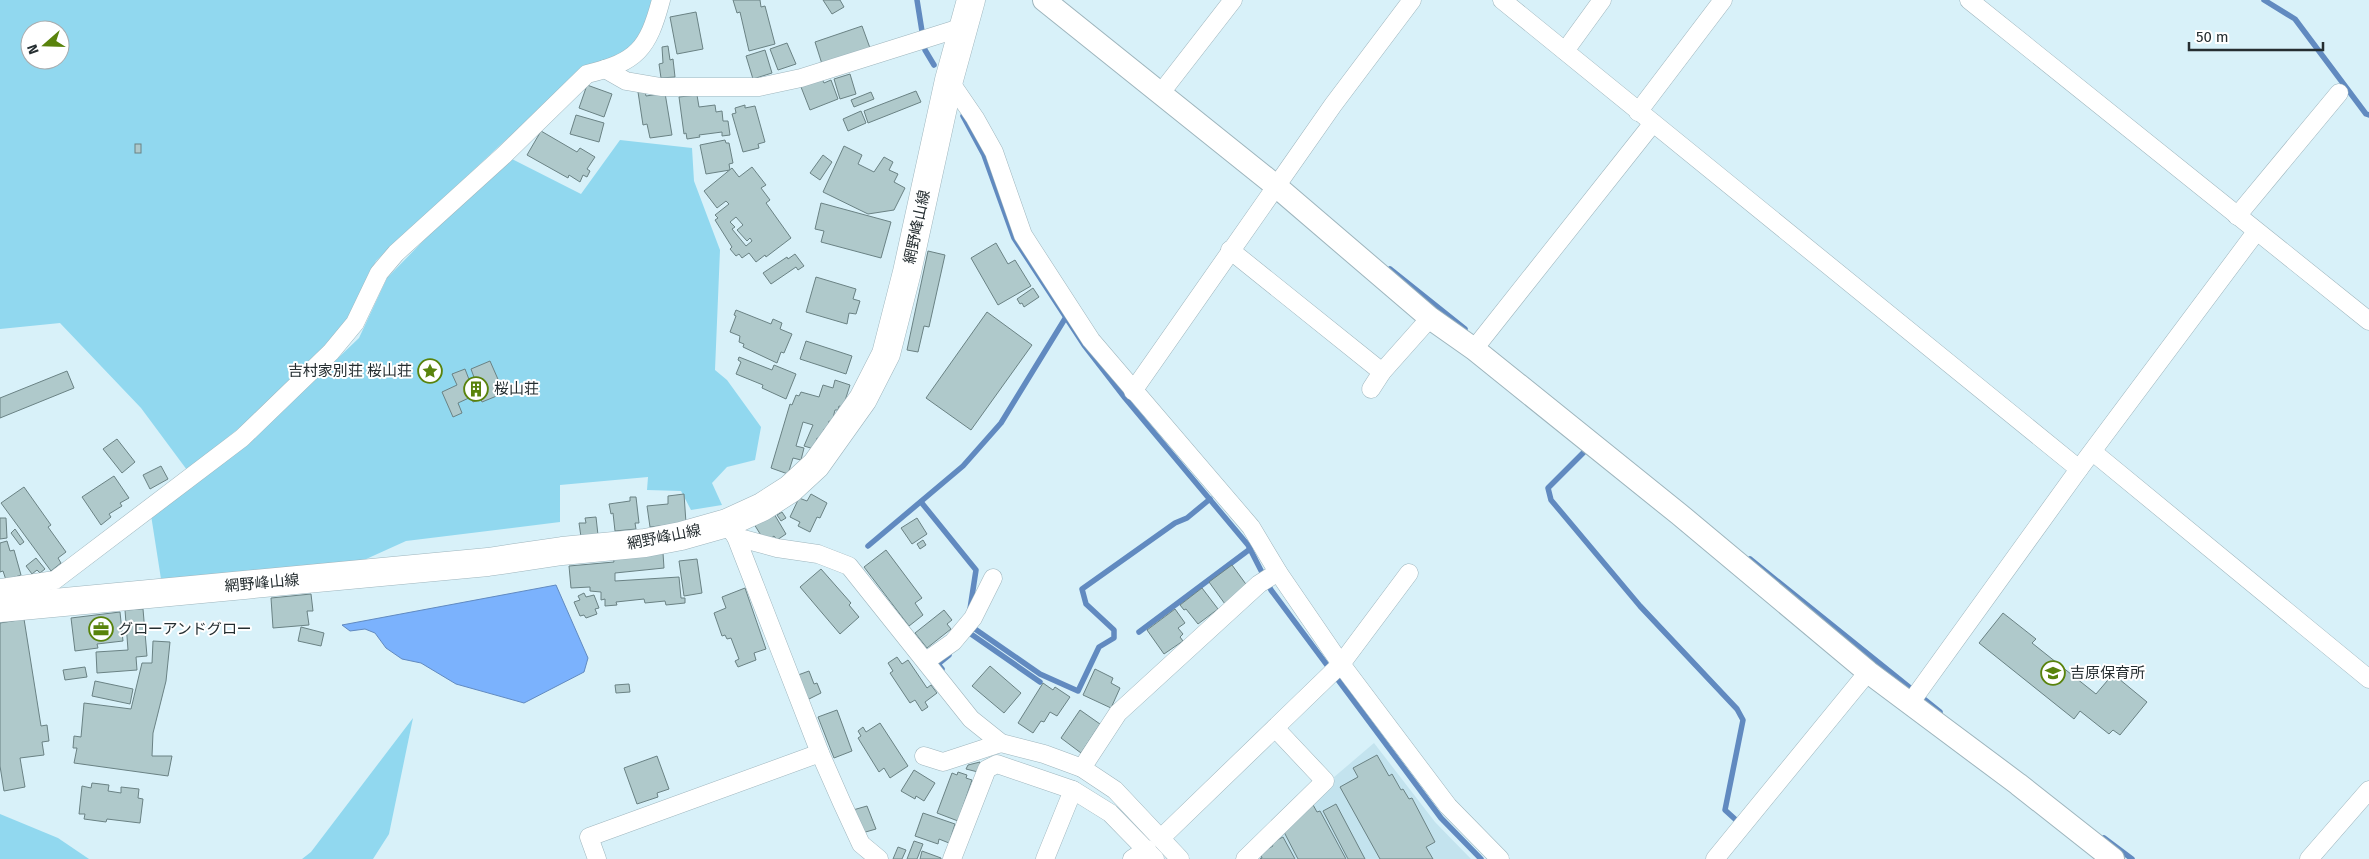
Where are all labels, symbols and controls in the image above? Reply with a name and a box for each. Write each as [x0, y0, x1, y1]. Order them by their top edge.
north arrow [20, 20, 70, 70]
scale bar [2189, 20, 2323, 52]
text: 50 m [2196, 28, 2229, 46]
text: N [24, 42, 43, 57]
street label: 網野峰山線 [900, 188, 934, 266]
place icon: 吉村家別荘 桜山荘 [417, 358, 443, 384]
place label: 吉村家別荘 桜山荘 [288, 362, 412, 380]
building icon: 桜山荘 [463, 376, 489, 402]
place label: 桜山荘 [494, 380, 539, 398]
street label: 網野峰山線 [625, 521, 703, 553]
street label: 網野峰山線 [224, 571, 300, 595]
office icon: グローアンドグロー [88, 616, 114, 642]
place label: グローアンドグロー [118, 620, 252, 638]
school or university icon: 吉原保育所 [2040, 660, 2066, 686]
place label: 吉原保育所 [2070, 664, 2145, 682]

